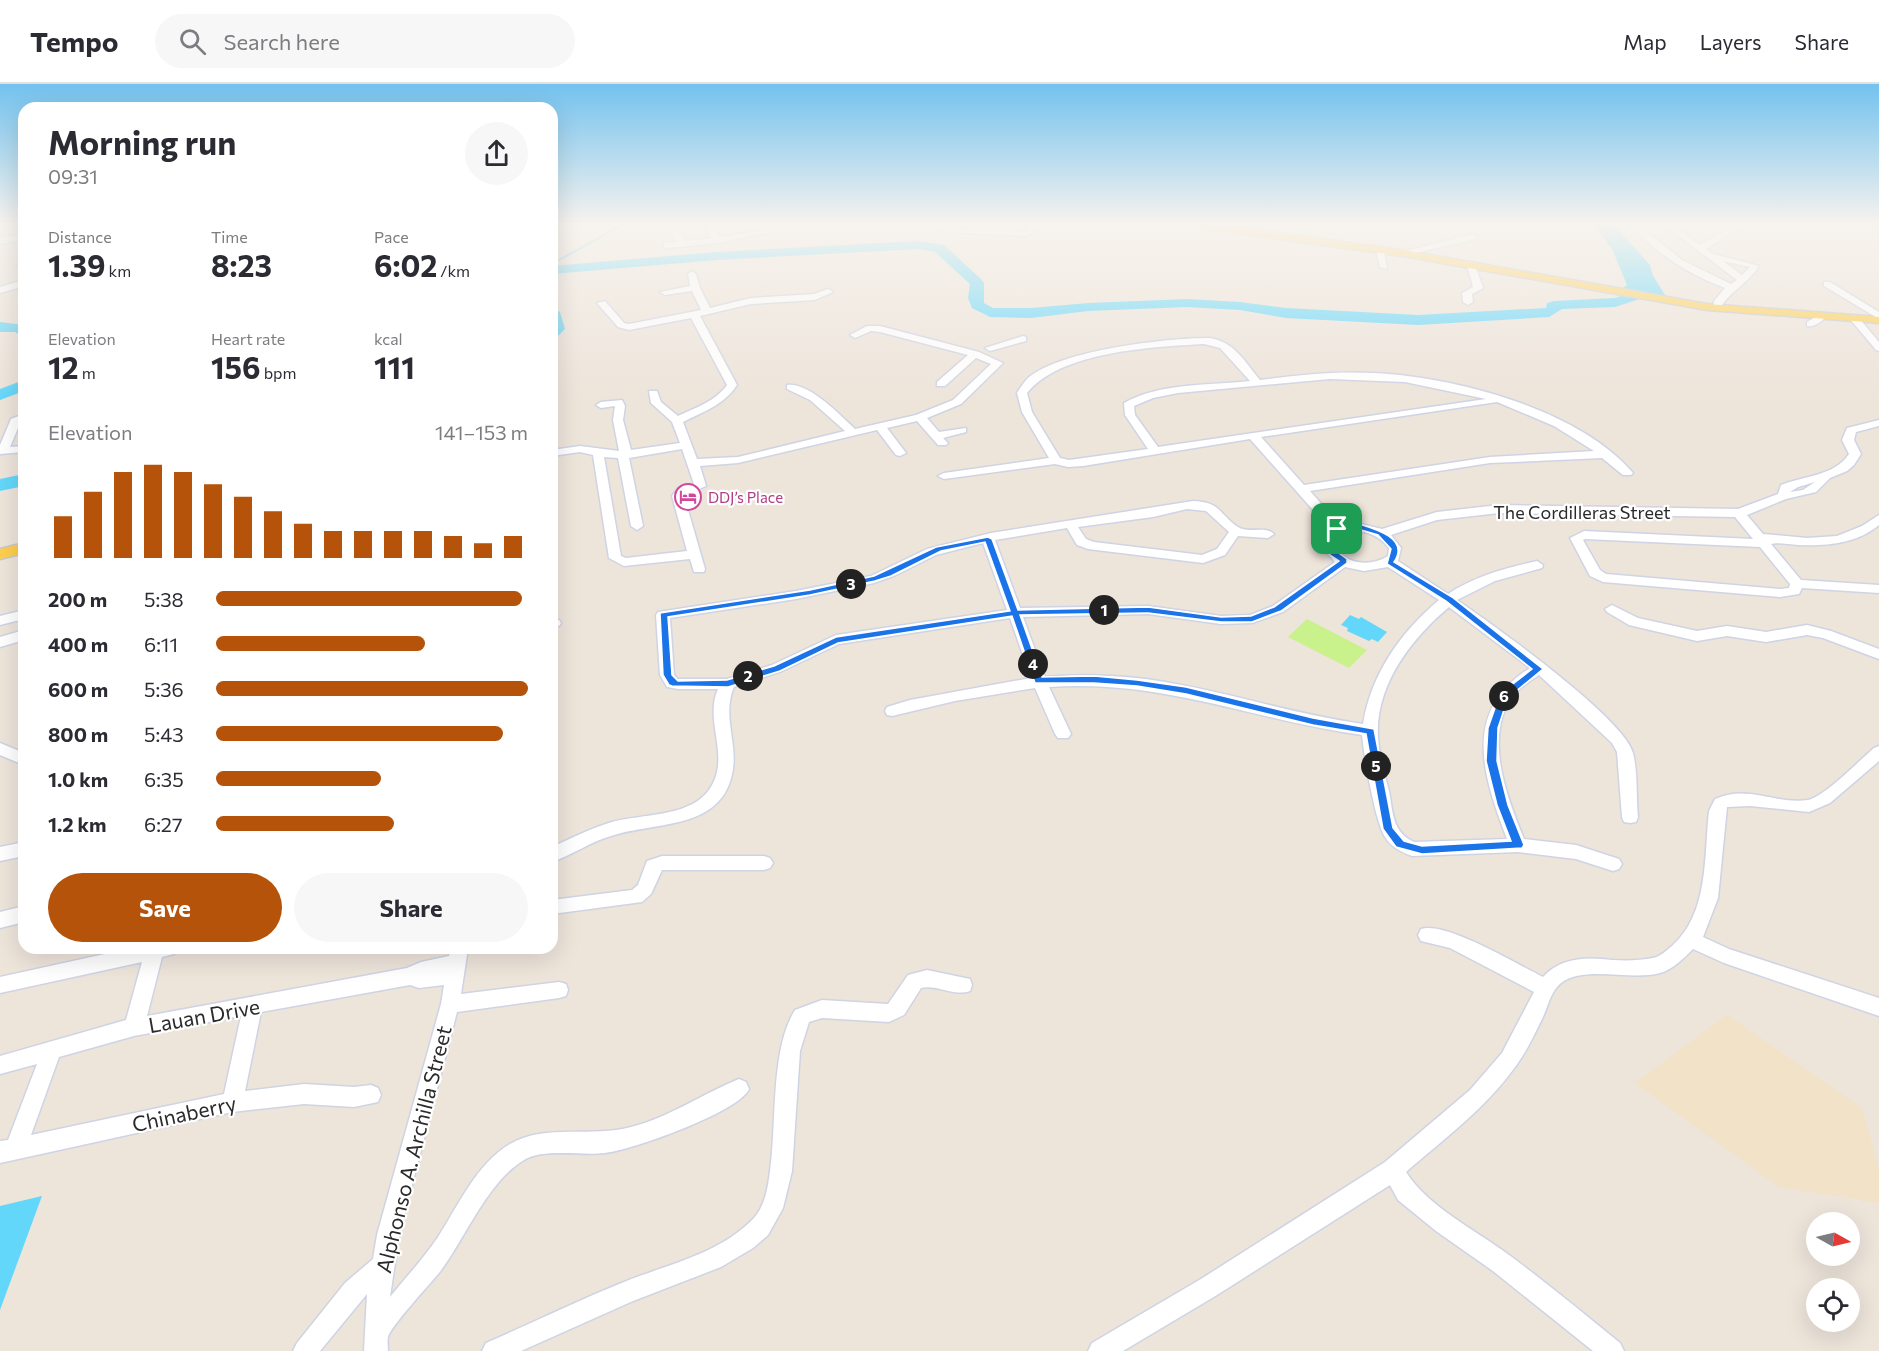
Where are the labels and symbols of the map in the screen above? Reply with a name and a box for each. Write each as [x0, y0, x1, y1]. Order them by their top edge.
hotel icon: DDJ’s Place [673, 482, 703, 512]
place label: DDJ’s Place [708, 488, 783, 506]
street label: The Cordilleras Street [1493, 501, 1671, 523]
pin [1311, 503, 1362, 554]
pin: 3 [836, 569, 866, 599]
pin: 1 [1089, 595, 1119, 625]
pin: 4 [1018, 649, 1048, 679]
pin: 2 [733, 661, 763, 691]
pin: 6 [1489, 681, 1519, 711]
pin: 5 [1361, 751, 1391, 781]
street label: Lauan Drive [146, 993, 262, 1037]
street label: Alphonso A. Archilla Street [370, 1023, 456, 1275]
street label: Chinaberry [130, 1090, 239, 1136]
north arrow [1806, 1212, 1860, 1266]

